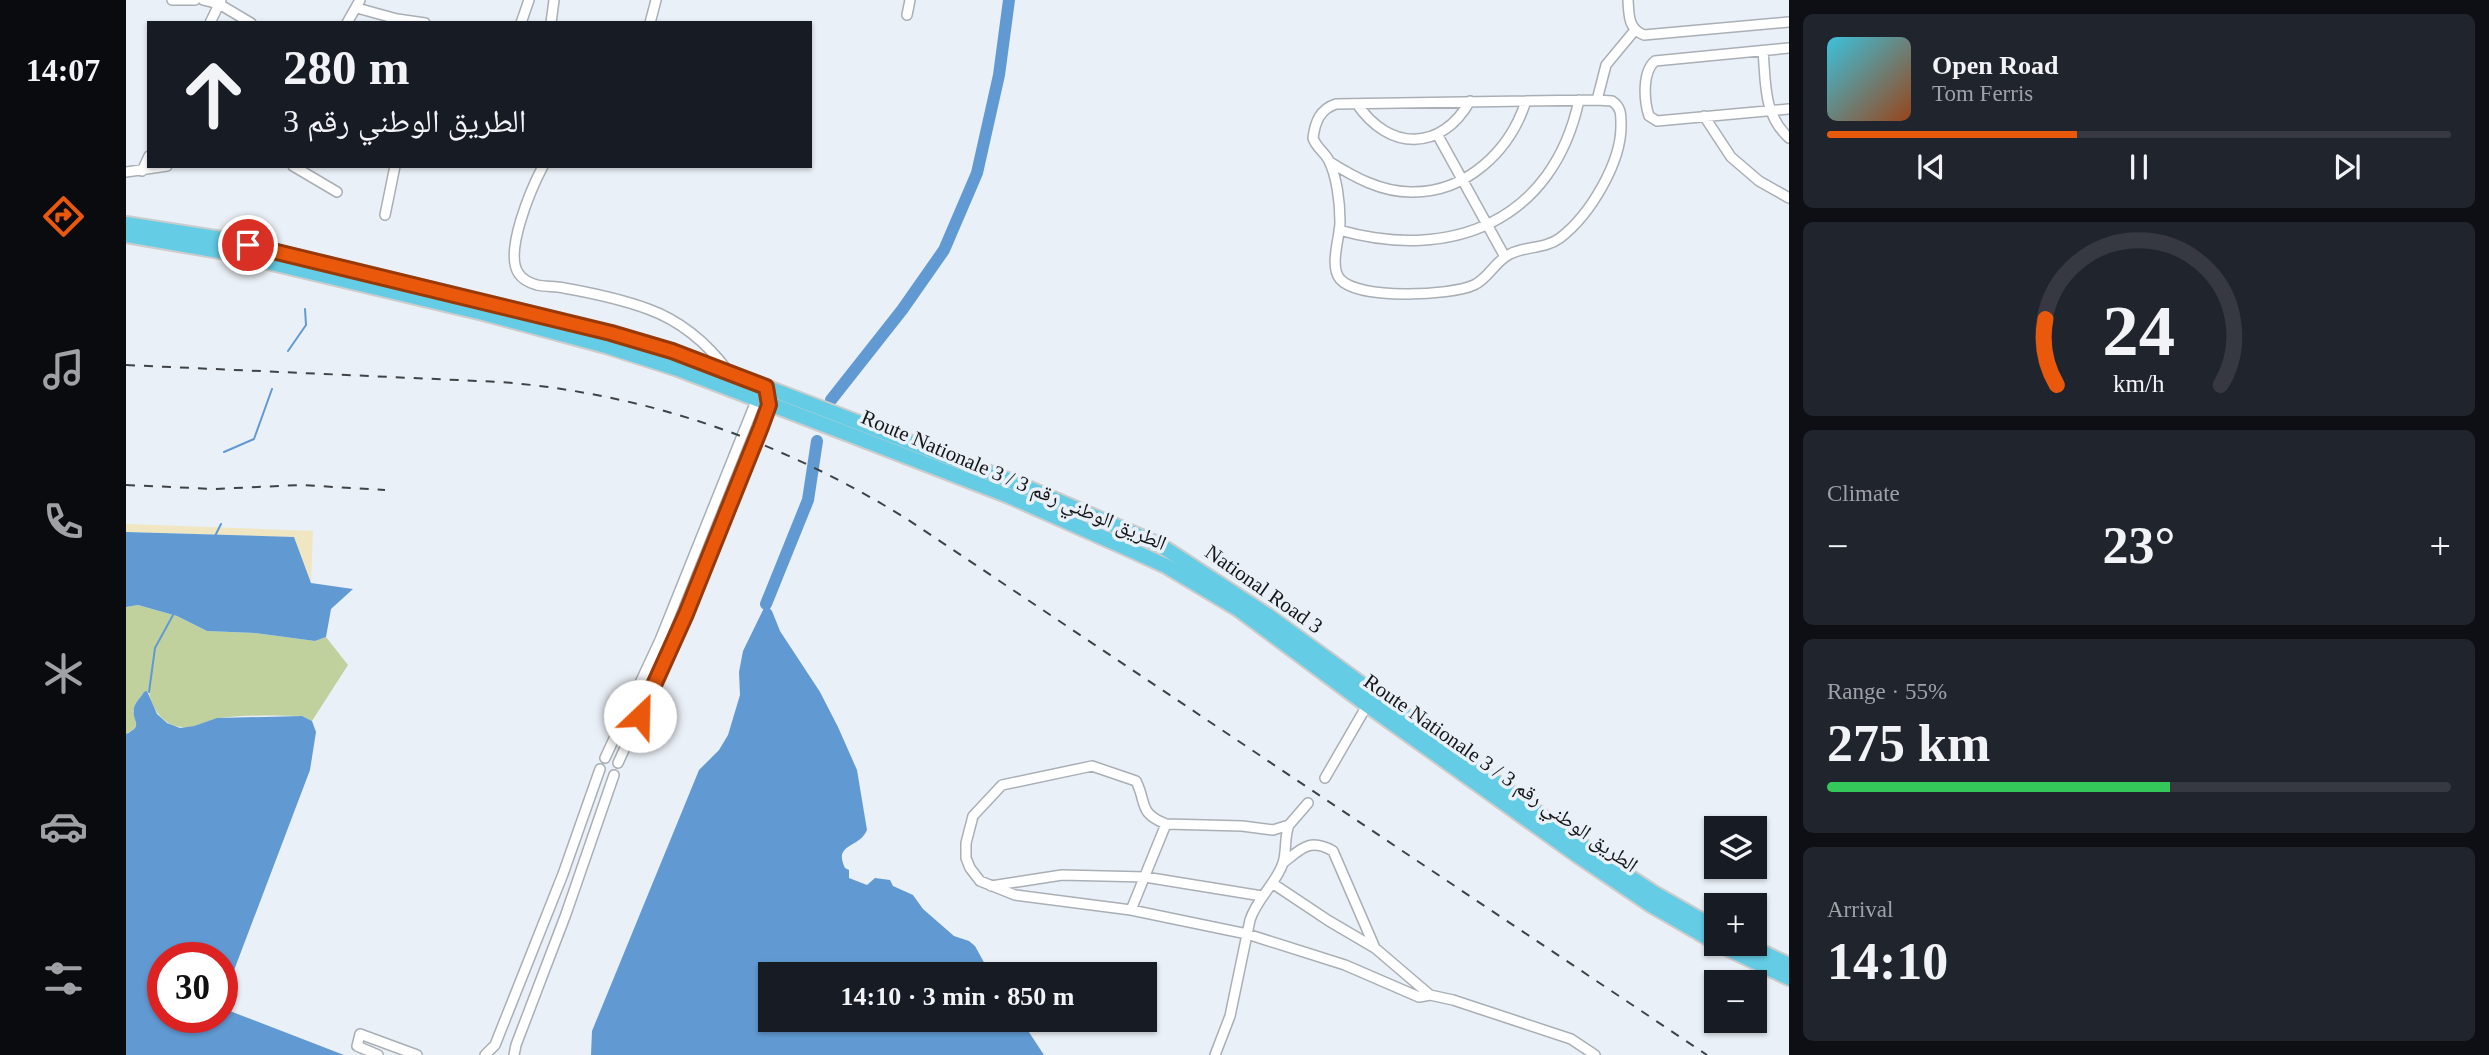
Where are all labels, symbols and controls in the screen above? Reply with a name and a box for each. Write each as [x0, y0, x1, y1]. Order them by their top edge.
text: 280 m [283, 40, 410, 95]
icon: ahead [168, 49, 259, 140]
text: Open Road [1932, 51, 2058, 80]
text: 14:07 [26, 52, 100, 88]
text: Tom Ferris [1932, 81, 2033, 106]
text: الطريق الوطني رقم 3 [283, 103, 527, 139]
icon: previous [1912, 148, 1950, 186]
icon: pause [2120, 148, 2158, 186]
icon: next [2328, 148, 2366, 186]
icon: directions [39, 192, 88, 241]
pin [218, 215, 278, 275]
icon: arrive [229, 226, 267, 264]
text: 24 [2103, 291, 2175, 372]
icon: music [39, 345, 88, 394]
text: km/h [2113, 370, 2165, 397]
street label: Route Nationale 3 / الطريق الوطني رقم 3 [856, 405, 1170, 559]
text: Climate [1827, 481, 1900, 506]
icon: phone [39, 497, 88, 546]
text: 23° [2103, 517, 2175, 574]
text: − [1827, 525, 1848, 567]
text: + [2430, 525, 2451, 567]
street label: National Road 3 [1201, 540, 1327, 638]
icon: climate [39, 649, 88, 698]
street label: Route Nationale 3 / الطريق الوطني رقم 3 [1357, 669, 1643, 881]
position arrow [603, 679, 677, 753]
text: Range · 55% [1827, 679, 1947, 704]
text: 275 km [1827, 715, 1990, 772]
icon: car [39, 802, 88, 851]
map controls [1704, 816, 1767, 1033]
button: layers [1704, 816, 1767, 879]
button: + [1704, 893, 1767, 956]
text: Arrival [1827, 897, 1893, 922]
text: 14:10 [1827, 933, 1948, 990]
speed limit sign: 30 [147, 942, 238, 1033]
icon: filters [39, 954, 88, 1003]
button: − [1704, 970, 1767, 1033]
text: 14:10 · 3 min · 850 m [841, 982, 1075, 1011]

